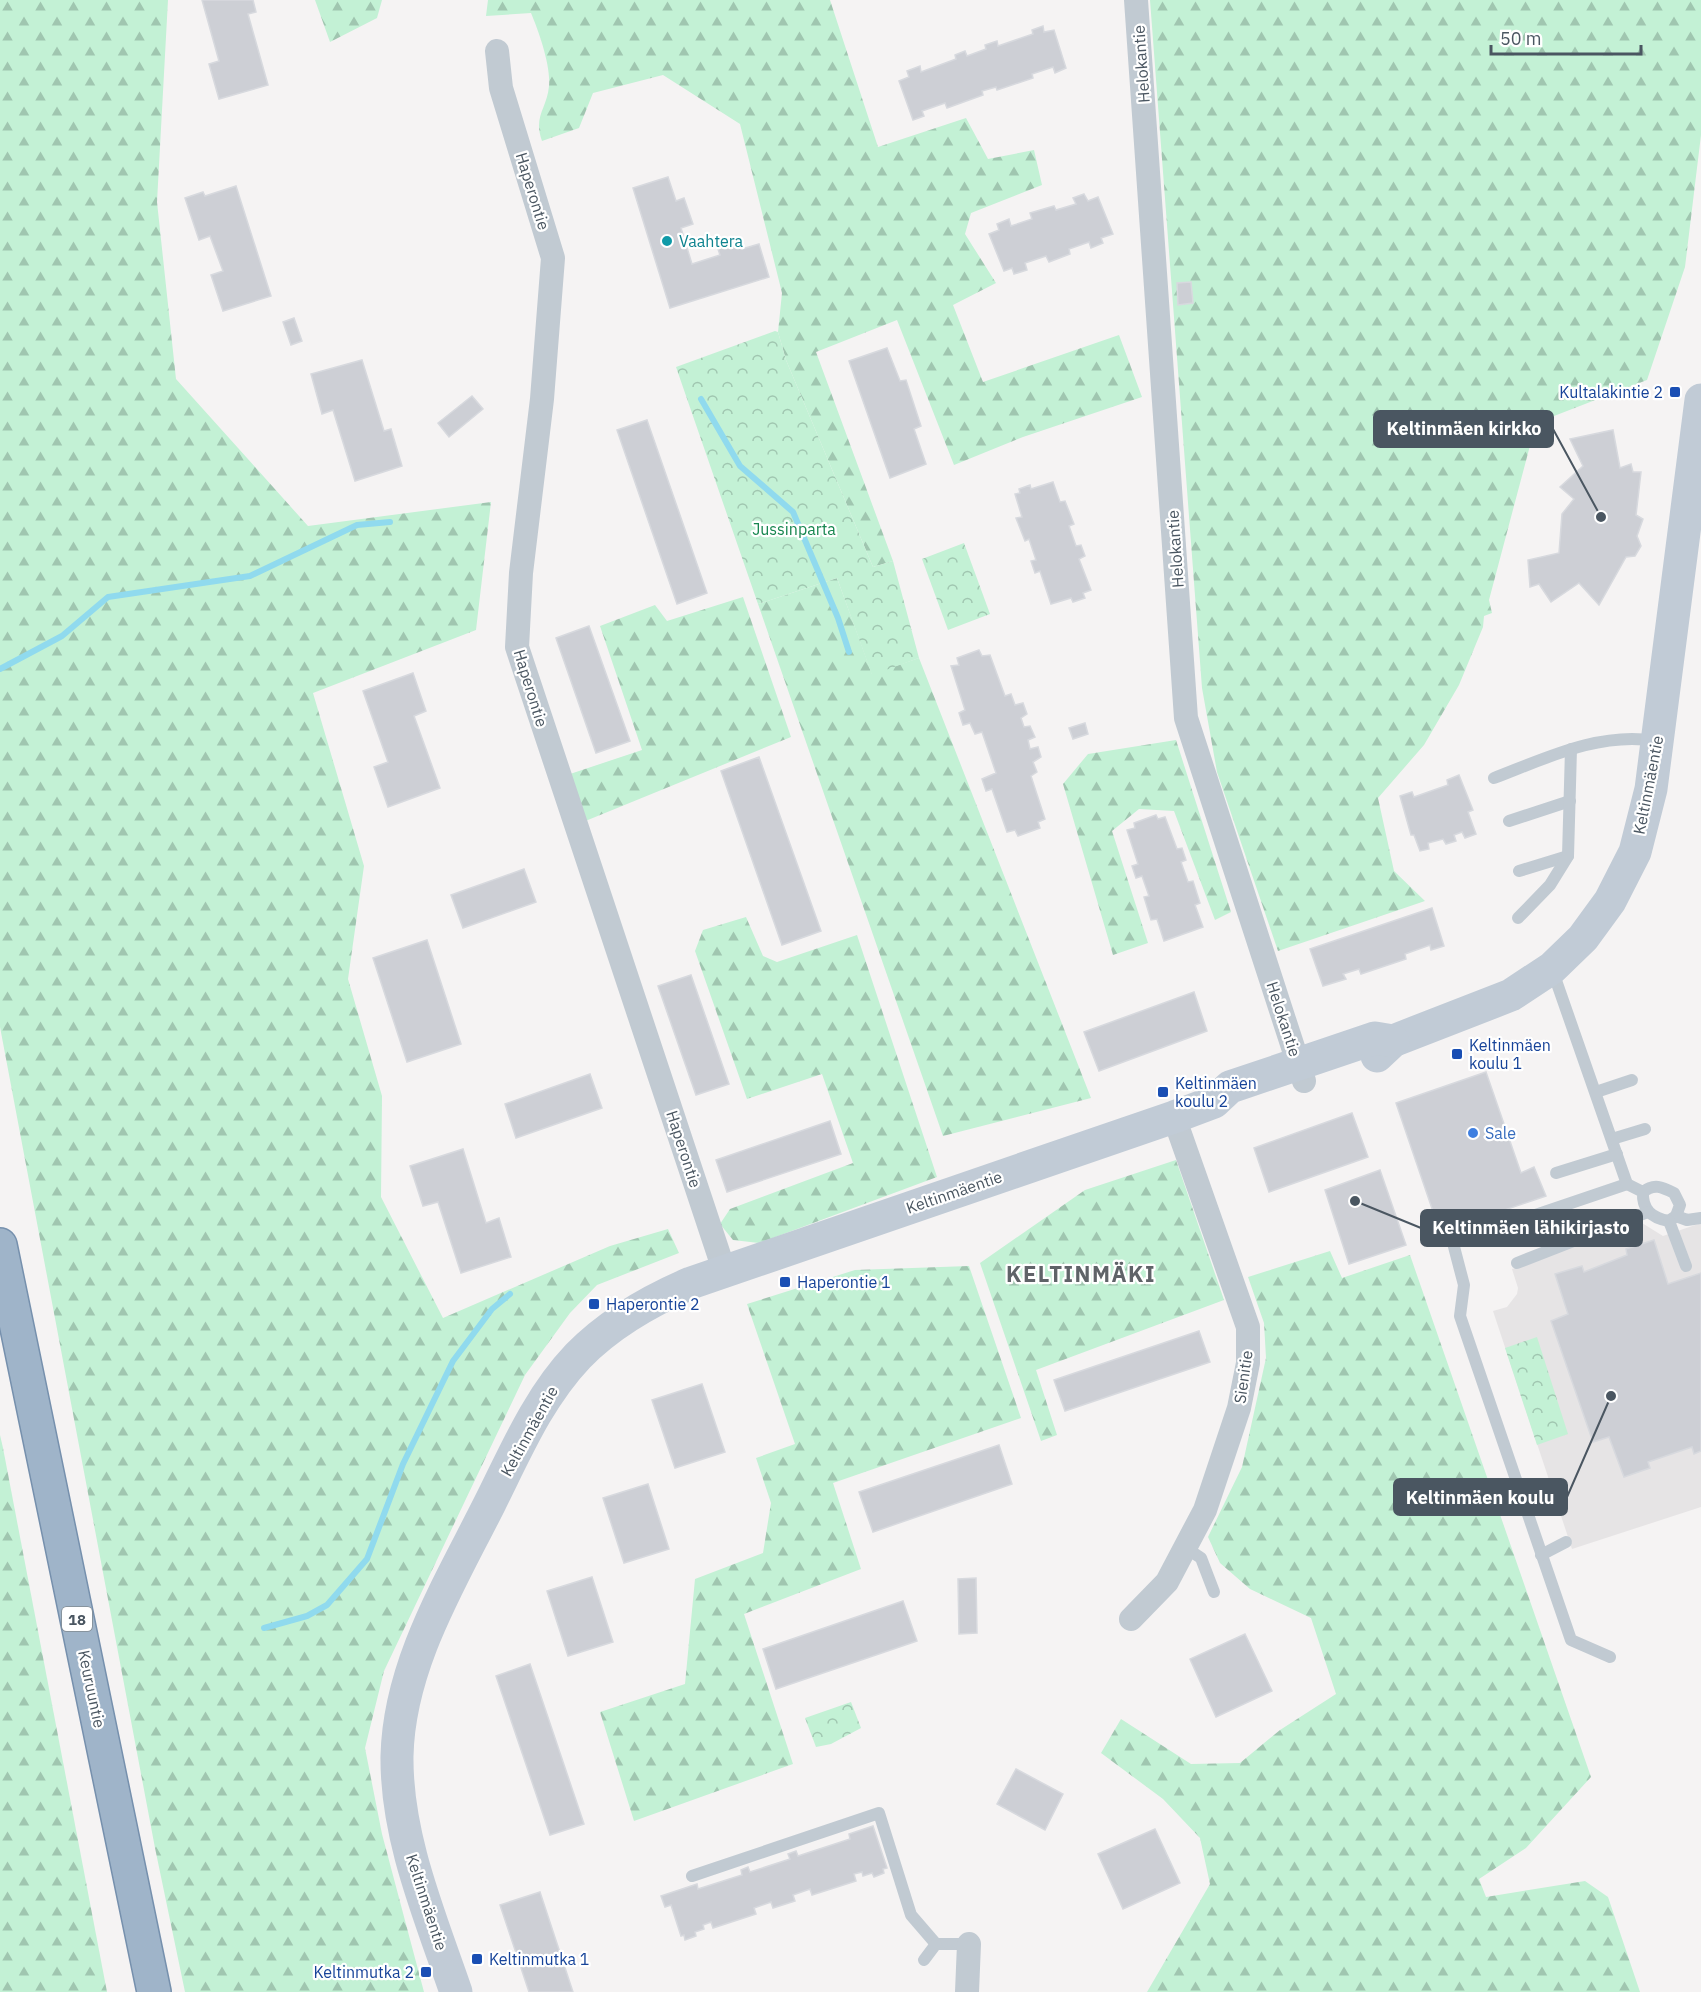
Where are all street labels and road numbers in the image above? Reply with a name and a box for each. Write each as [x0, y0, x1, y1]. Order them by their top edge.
street label: Helokantie [1128, 24, 1154, 104]
street label: Haperontie [512, 150, 554, 232]
street label: Helokantie [1162, 509, 1188, 589]
street label: Haperontie [510, 647, 552, 729]
street label: Keltinmäentie [1629, 734, 1667, 836]
street label: Helokantie [1262, 979, 1306, 1059]
street label: Haperontie [662, 1108, 706, 1190]
street label: Keltinmäentie [903, 1166, 1005, 1218]
street label: Sienitie [1229, 1349, 1257, 1405]
street label: Keltinmäentie [496, 1382, 562, 1480]
road number: 18 [62, 1607, 92, 1631]
street label: Keuruuntie [74, 1648, 110, 1730]
street label: Keltinmäentie [402, 1851, 452, 1953]

